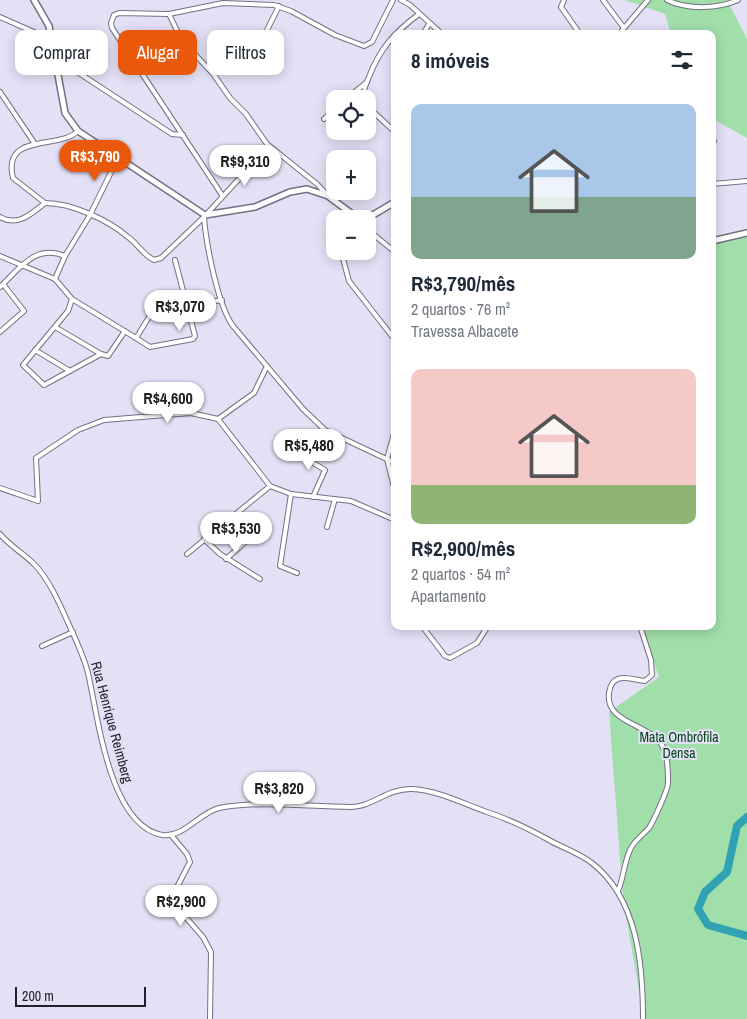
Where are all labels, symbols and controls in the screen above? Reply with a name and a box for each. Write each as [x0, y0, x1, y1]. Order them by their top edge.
chip: Comprar [15, 30, 108, 75]
chip: Alugar [118, 30, 197, 75]
chip: Filtros [207, 30, 284, 75]
text: 8 imóveis [411, 46, 490, 75]
icon: filters [668, 46, 696, 74]
map controls [326, 90, 376, 260]
button: locate [326, 90, 376, 140]
icon: home [509, 136, 599, 226]
pin: R$3,790 [49, 140, 141, 182]
pin: R$9,310 [199, 144, 291, 187]
text: R$3,790 [70, 145, 120, 167]
text: R$9,310 [220, 150, 270, 172]
button: + [326, 150, 376, 200]
button: − [326, 210, 376, 260]
text: R$3,790/mês [411, 269, 515, 298]
pin: R$3,070 [134, 290, 226, 332]
text: R$3,070 [155, 295, 205, 317]
text: 2 quartos · 76 m² [411, 298, 510, 320]
text: Travessa Albacete [411, 320, 518, 342]
pin: R$4,600 [122, 382, 214, 424]
text: R$4,600 [143, 387, 193, 409]
icon: home [509, 401, 599, 491]
pin: R$5,480 [263, 428, 355, 471]
text: R$5,480 [284, 434, 334, 456]
pin: R$3,530 [190, 512, 282, 554]
text: R$3,530 [211, 517, 261, 539]
text: R$2,900/mês [411, 534, 515, 563]
text: 2 quartos · 54 m² [411, 563, 510, 585]
text: Apartamento [411, 585, 486, 607]
street label: Rua Henrique Reimberg [87, 659, 137, 785]
park label: Mata Ombrófila Densa [639, 728, 719, 762]
pin: R$3,820 [233, 772, 325, 814]
text: R$3,820 [254, 777, 304, 799]
pin: R$2,900 [135, 884, 227, 927]
text: R$2,900 [156, 890, 206, 912]
scale bar [15, 984, 146, 1007]
text: 200 m [22, 987, 54, 1005]

